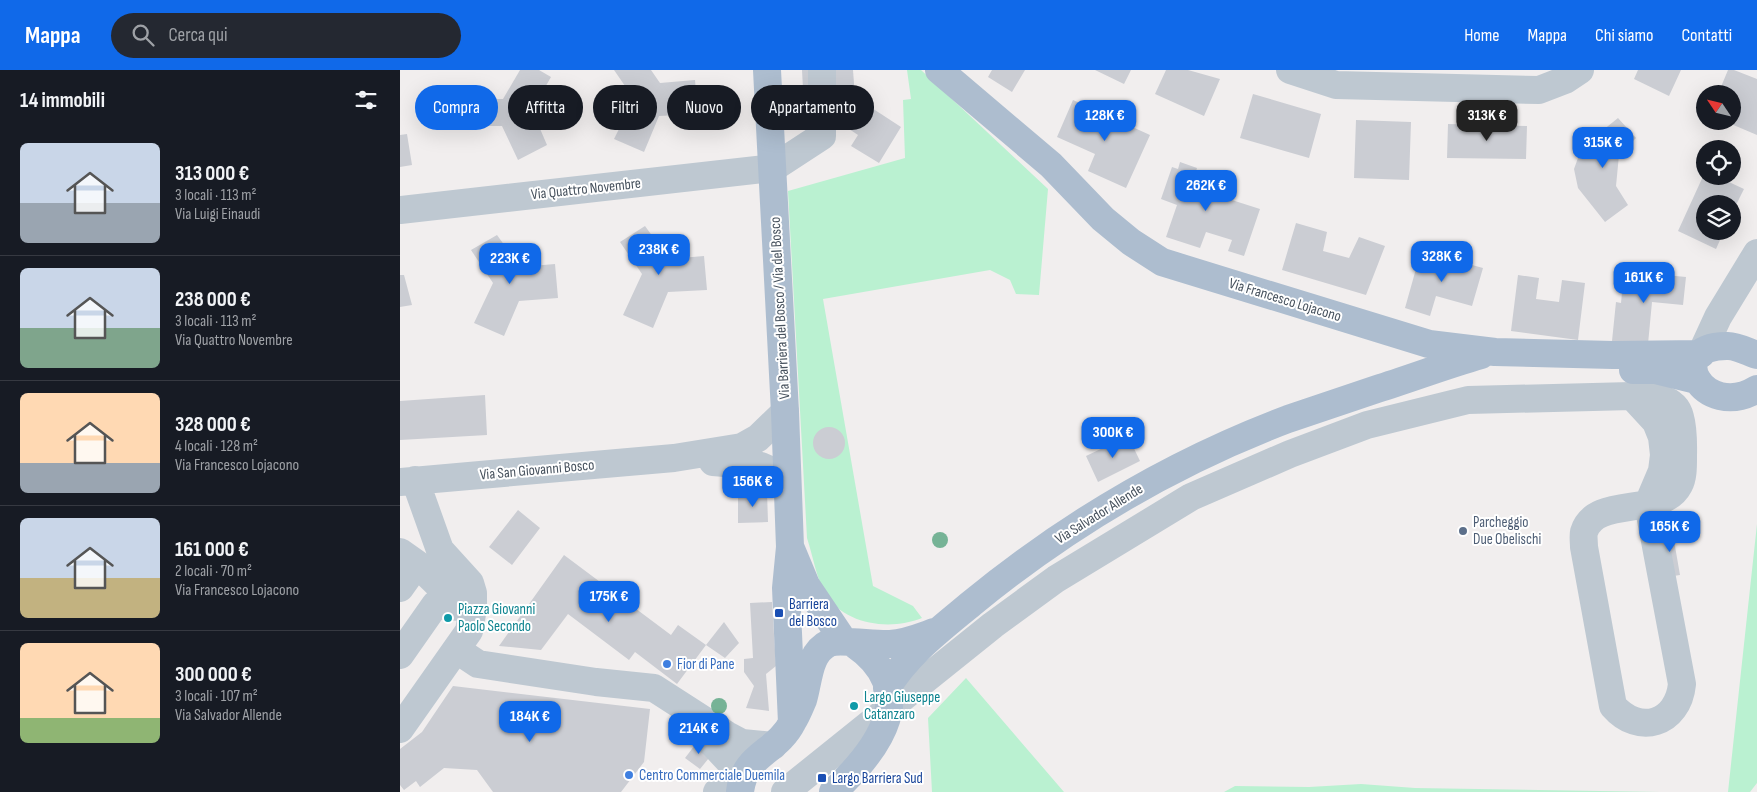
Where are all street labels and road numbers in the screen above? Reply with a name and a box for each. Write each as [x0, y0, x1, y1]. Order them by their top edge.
street label: Via Quattro Novembre [530, 174, 642, 204]
street label: Via Barriera del Bosco / Via del Bosco [766, 216, 794, 400]
street label: Via Francesco Lojacono [1227, 274, 1343, 326]
street label: Via San Giovanni Bosco [479, 456, 595, 484]
street label: Via Salvador Allende [1051, 479, 1147, 549]

